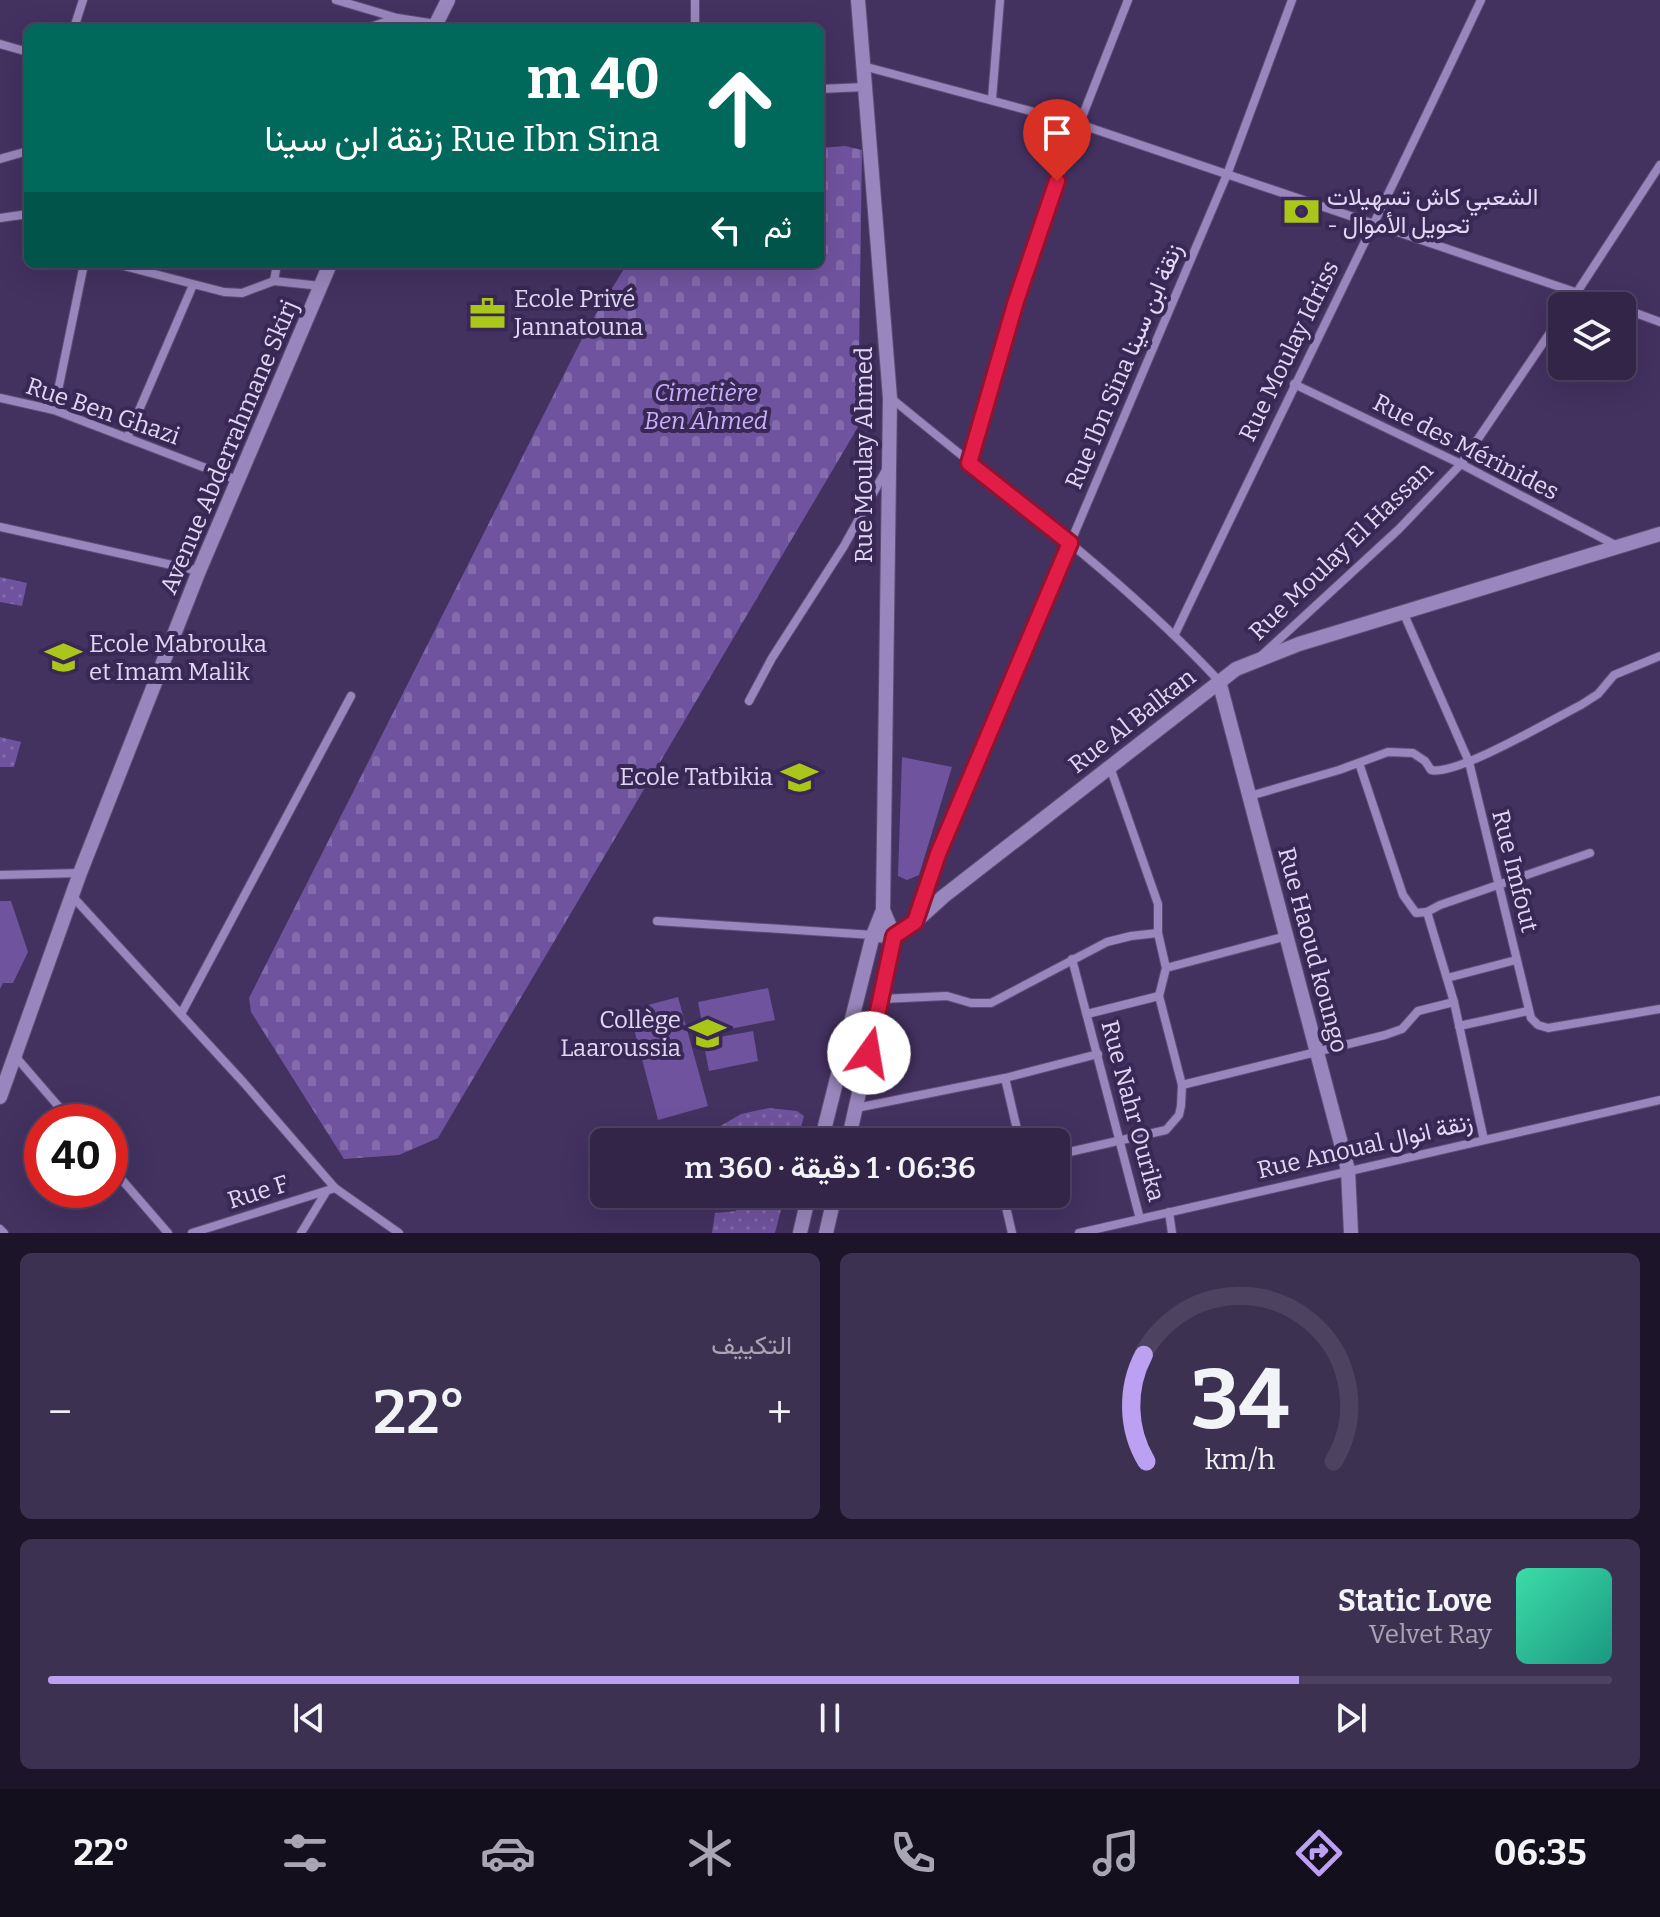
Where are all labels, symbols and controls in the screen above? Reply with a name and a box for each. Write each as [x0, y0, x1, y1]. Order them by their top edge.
text: 40 m [527, 46, 660, 113]
icon: ahead [688, 56, 792, 160]
pin [1023, 99, 1091, 181]
icon: arrive [1035, 111, 1079, 155]
text: Rue Ibn Sina زنقة ابن سينا [264, 117, 660, 161]
place label: الشعبي كاش تسهيلات - تحويل الأموال [1327, 183, 1538, 240]
bank icon: الشعبي كاش تسهيلات - تحويل الأموال [1282, 192, 1320, 230]
icon: left [704, 208, 748, 252]
text: ثم [764, 210, 792, 246]
street label: Rue Ibn Sina زنقة ابن سينا [1060, 239, 1189, 493]
street label: Rue Moulay Idriss [1233, 256, 1345, 446]
place label: Ecole Privé Jannatouna [513, 285, 643, 341]
map controls [1548, 292, 1636, 380]
button: layers [1548, 292, 1636, 380]
office icon: Ecole Privé Jannatouna [469, 294, 507, 332]
street label: Avenue Abderrahmane Skirj [154, 296, 304, 598]
street label: Rue Moulay Ahmed [850, 347, 878, 563]
street label: Rue Ben Ghazi [22, 372, 184, 450]
park label: Cimetière Ben Ahmed [644, 379, 768, 435]
street label: Rue des Mérinides [1368, 388, 1564, 506]
street label: Rue Moulay El Hassan [1243, 456, 1439, 646]
place label: Ecole Mabrouka et Imam Malik [89, 630, 267, 686]
school or university icon: Ecole Mabrouka et Imam Malik [44, 639, 82, 677]
street label: Rue Al Balkan [1063, 663, 1201, 779]
school or university icon: Ecole Tatbikia [780, 758, 818, 796]
place label: Ecole Tatbikia [619, 763, 773, 791]
street label: Rue Imfout [1486, 807, 1544, 935]
street label: Rue Haoud koungo [1272, 844, 1354, 1056]
place label: Collège Laaroussia [560, 1006, 681, 1062]
position arrow [827, 1011, 911, 1095]
school or university icon: Collège Laaroussia [688, 1015, 726, 1053]
street label: Rue Nahr Ourika [1095, 1017, 1171, 1205]
speed limit sign: 40 [24, 1104, 128, 1208]
street label: Rue Anoual زنقة انوال [1255, 1108, 1476, 1185]
text: 06:36 · 1 دقيقة · 360 m [684, 1150, 976, 1186]
street label: Rue F [224, 1170, 292, 1214]
text: التكييف [711, 1330, 792, 1361]
text: 34 [1191, 1350, 1289, 1450]
text: 22° [373, 1377, 466, 1449]
text: − [48, 1386, 72, 1439]
text: + [767, 1386, 792, 1439]
text: km/h [1205, 1442, 1276, 1477]
text: Static Love [1338, 1583, 1492, 1619]
text: Velvet Ray [1369, 1619, 1492, 1650]
icon: previous [287, 1696, 331, 1740]
icon: pause [808, 1696, 852, 1740]
icon: next [1329, 1696, 1373, 1740]
icon: filters [277, 1825, 333, 1881]
icon: car [480, 1825, 536, 1881]
icon: climate [682, 1825, 738, 1881]
icon: phone [885, 1825, 941, 1881]
icon: music [1088, 1825, 1144, 1881]
icon: directions [1291, 1825, 1347, 1881]
text: 22° [73, 1831, 130, 1875]
text: 06:35 [1494, 1831, 1587, 1875]

